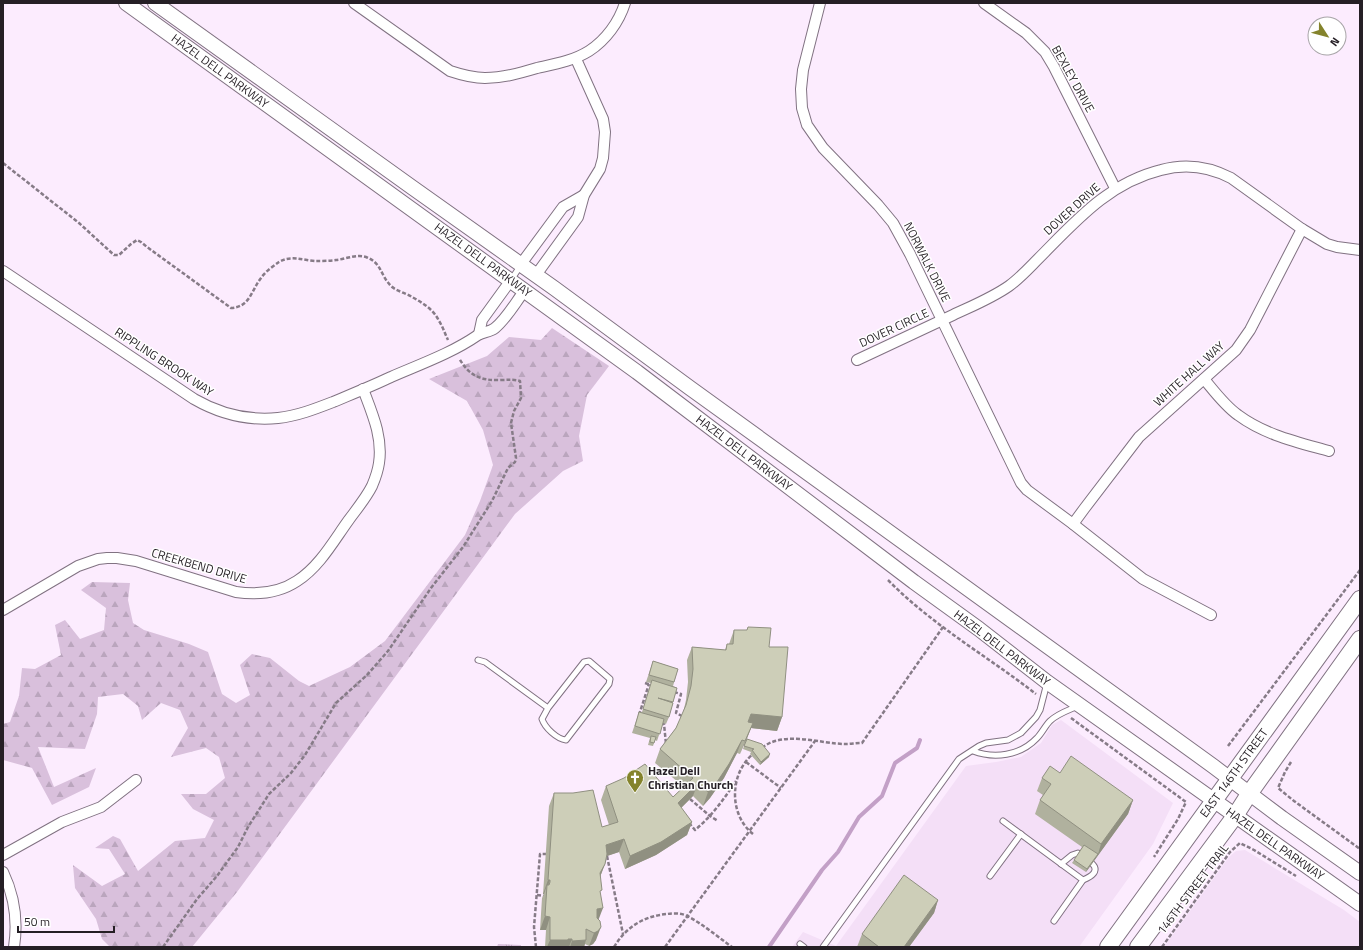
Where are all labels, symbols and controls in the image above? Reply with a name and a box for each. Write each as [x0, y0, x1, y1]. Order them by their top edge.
north arrow [1307, 16, 1347, 56]
street label: HAZEL DELL PARKWAY [167, 29, 274, 113]
text: N [1326, 34, 1344, 50]
street label: BEXLEY DRIVE [1047, 42, 1100, 116]
street label: DOVER DRIVE [1039, 178, 1105, 239]
street label: HAZEL DELL PARKWAY [430, 218, 537, 302]
street label: NORWALK DRIVE [899, 218, 956, 306]
street label: DOVER CIRCLE [856, 303, 932, 352]
street label: RIPPLING BROOK WAY [111, 322, 218, 401]
street label: WHITE HALL WAY [1149, 336, 1229, 411]
street label: HAZEL DELL PARKWAY [692, 410, 797, 496]
street label: CREEKBEND DRIVE [149, 543, 249, 588]
street label: HAZEL DELL PARKWAY [950, 605, 1055, 691]
street label: EAST 146TH STREET [1195, 724, 1273, 821]
place label: Hazel Dell Christian Church [648, 761, 734, 794]
church icon: Hazel Dell Christian Church [625, 768, 645, 793]
street label: HAZEL DELL PARKWAY [1222, 802, 1329, 885]
street label: 146TH STREET TRAIL [1152, 839, 1233, 938]
scale bar [18, 908, 114, 934]
text: 50 m [24, 912, 50, 931]

